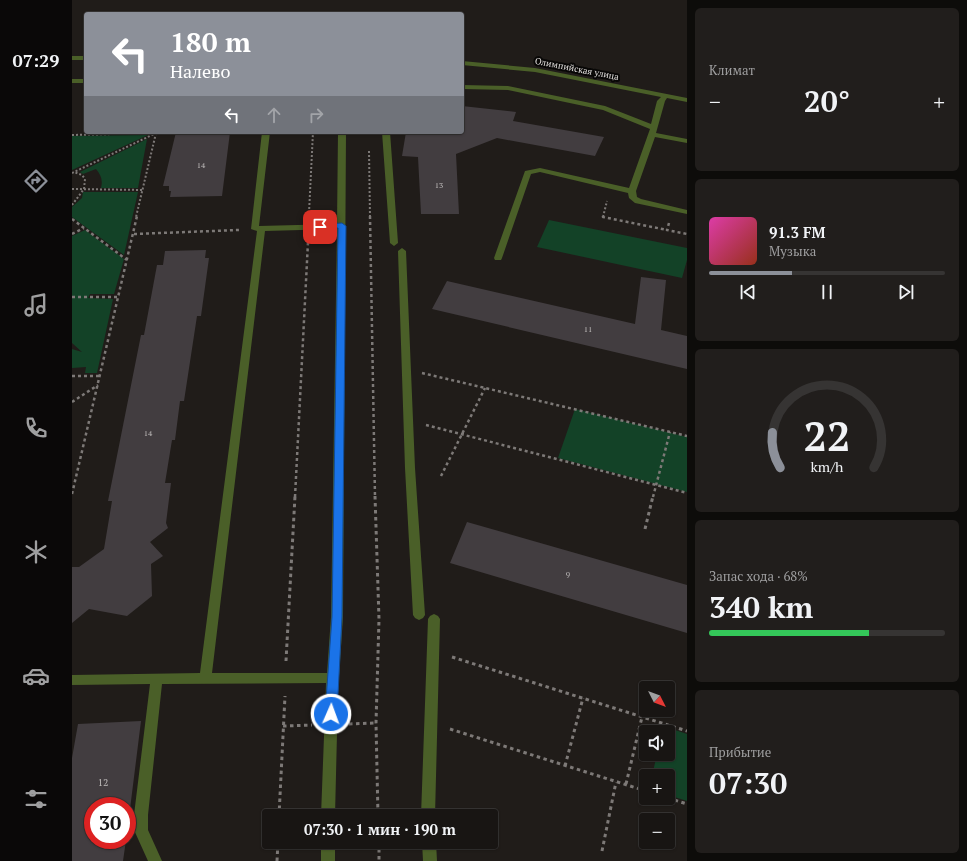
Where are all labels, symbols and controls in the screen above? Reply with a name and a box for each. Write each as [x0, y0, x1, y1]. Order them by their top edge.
text: 180 m [170, 23, 251, 60]
icon: left [104, 28, 156, 80]
text: 07:29 [13, 48, 59, 72]
street label: Олимпийская улица [534, 55, 620, 83]
text: Налево [170, 59, 230, 83]
text: Климат [709, 61, 755, 79]
text: 20° [804, 81, 850, 121]
text: − [709, 87, 721, 116]
text: + [933, 87, 945, 116]
icon: left [221, 104, 243, 126]
icon: ahead [263, 104, 285, 126]
icon: right [305, 104, 327, 126]
house number: 14 [197, 160, 206, 170]
icon: directions [22, 167, 50, 195]
house number: 13 [435, 180, 443, 190]
pin [303, 210, 337, 244]
icon: arrive [309, 216, 331, 238]
text: 91.3 FM [769, 222, 826, 242]
text: Музыка [769, 242, 816, 260]
icon: previous [737, 281, 759, 303]
icon: pause [816, 281, 838, 303]
icon: next [895, 281, 917, 303]
icon: music [22, 291, 50, 319]
house number: 11 [584, 324, 592, 334]
text: 22 [803, 408, 851, 463]
icon: phone [22, 414, 50, 442]
house number: 14 [144, 428, 153, 438]
text: km/h [811, 457, 844, 476]
icon: climate [22, 538, 50, 566]
text: Запас хода · 68% [709, 567, 808, 585]
house number: 9 [566, 569, 570, 579]
text: 340 km [709, 587, 813, 627]
icon: car [22, 662, 50, 690]
north arrow [639, 681, 675, 717]
map controls [639, 681, 675, 849]
position arrow [310, 693, 352, 735]
button: sound [639, 725, 675, 761]
text: Прибытие [709, 743, 771, 761]
text: 07:30 [709, 763, 787, 803]
button: + [639, 769, 675, 805]
house number: 12 [98, 776, 108, 789]
icon: filters [22, 785, 50, 813]
speed limit sign: 30 [84, 797, 136, 849]
button: − [639, 813, 675, 849]
text: 07:30 · 1 мин · 190 m [304, 819, 456, 839]

